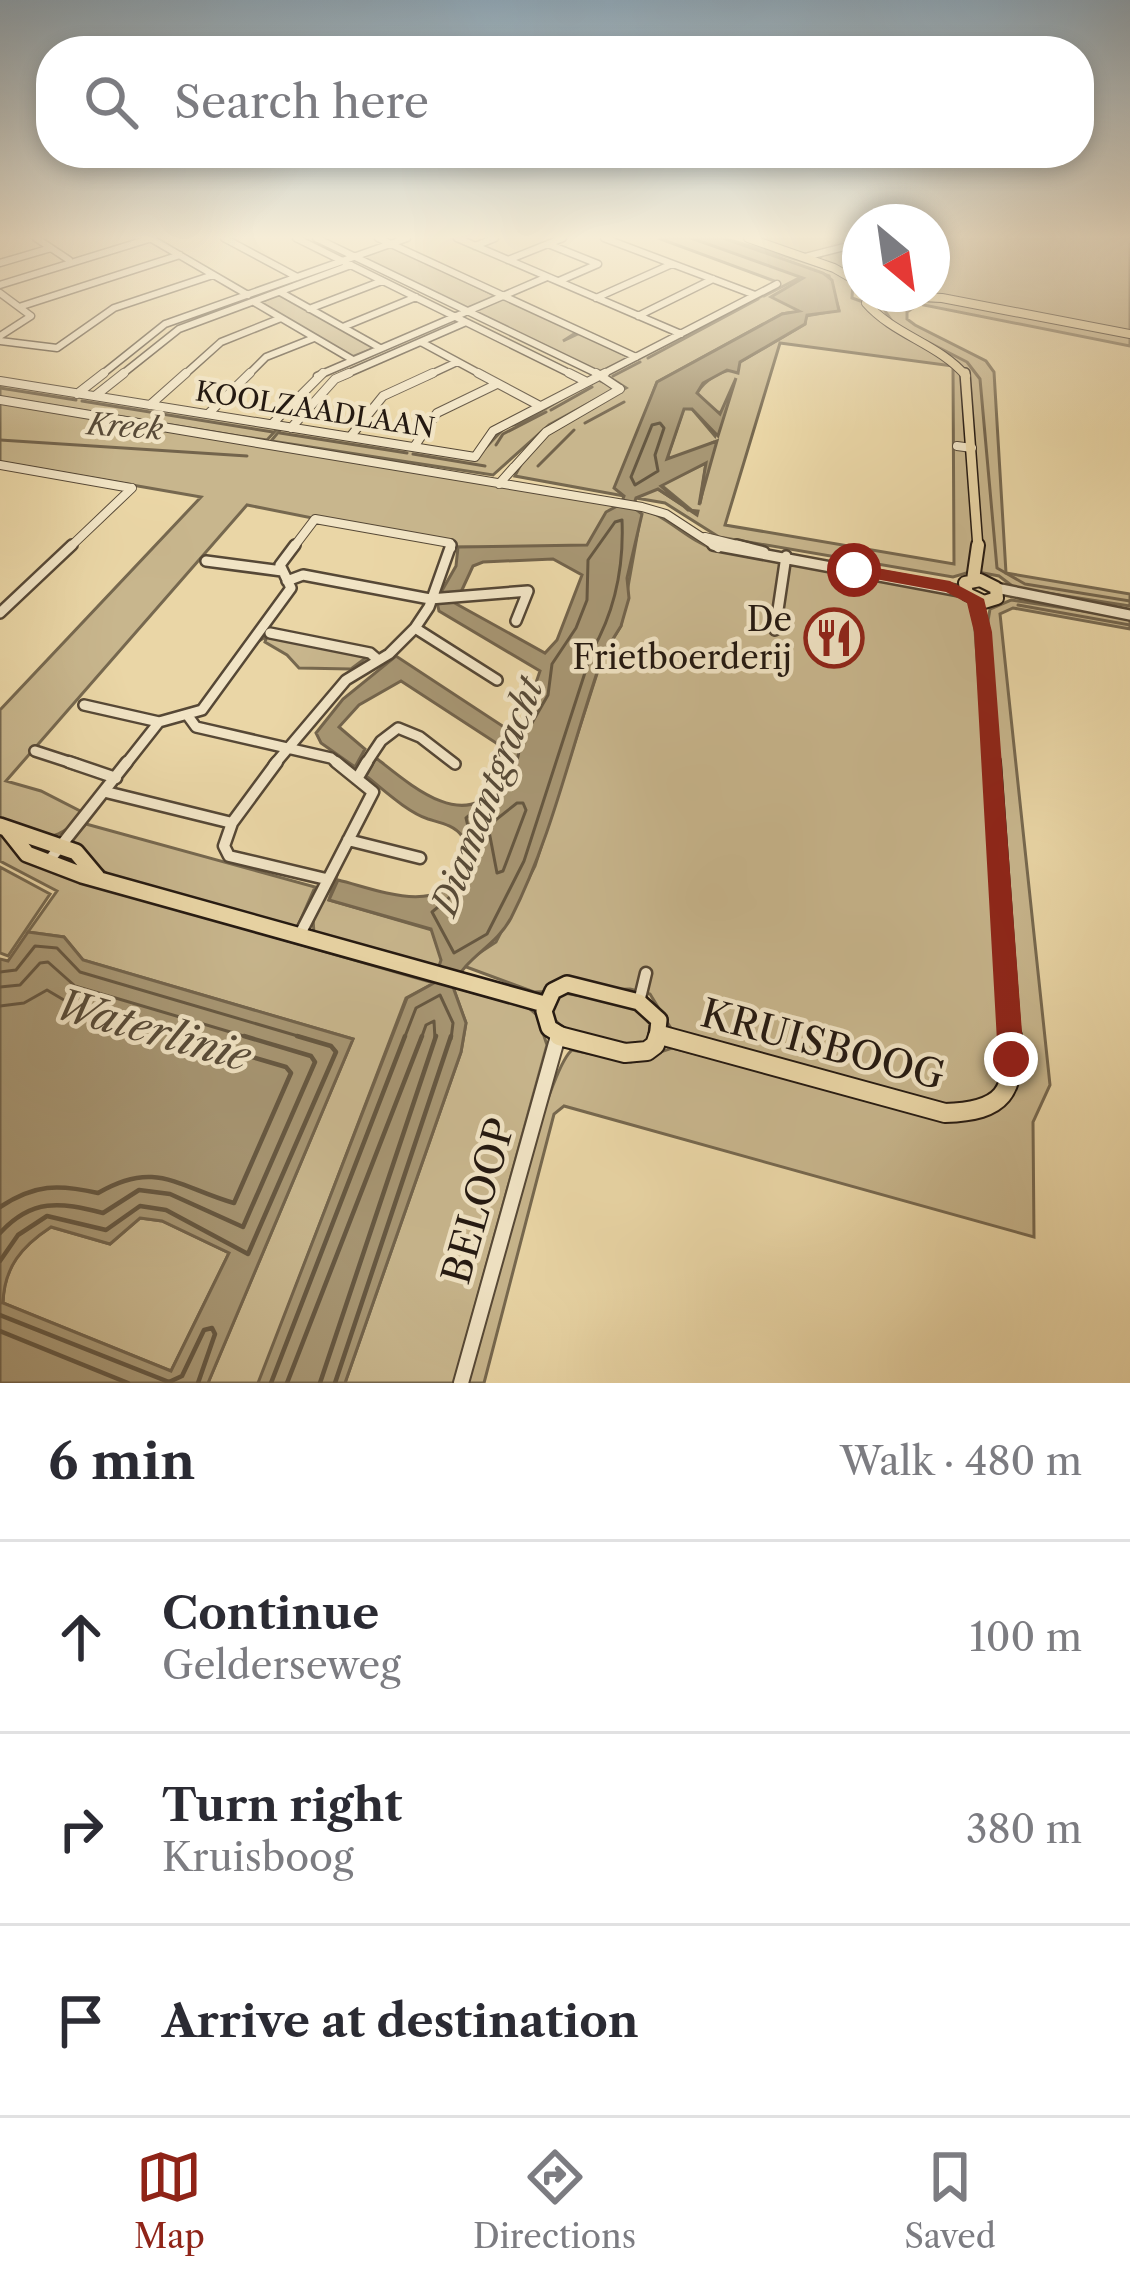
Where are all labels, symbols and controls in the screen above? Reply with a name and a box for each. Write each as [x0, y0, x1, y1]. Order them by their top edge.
search box [36, 36, 1094, 168]
icon: search [78, 69, 144, 135]
text: Search here [174, 74, 429, 130]
north arrow [842, 204, 950, 312]
street label: KOOLZAADLAAN [193, 374, 437, 445]
water label: Kreek [84, 405, 165, 448]
route start [827, 543, 881, 597]
place label: De Frietboerderij [573, 599, 792, 678]
restaurant icon: De Frietboerderij [803, 607, 865, 669]
water label: Diamantgracht [420, 669, 553, 924]
water label: Waterlinie [50, 977, 258, 1083]
street label: KRUISBOOG [696, 988, 950, 1100]
route end [984, 1032, 1038, 1086]
street label: BELOOP [432, 1113, 524, 1289]
text: 6 min [48, 1430, 195, 1492]
text: Walk · 480 m [840, 1437, 1082, 1485]
text: Continue [162, 1585, 379, 1641]
icon: ahead [48, 1604, 114, 1670]
text: 100 m [969, 1613, 1082, 1661]
text: Gelderseweg [162, 1641, 401, 1689]
text: Turn right [162, 1777, 402, 1833]
icon: right [48, 1796, 114, 1862]
text: 380 m [966, 1805, 1082, 1853]
text: Kruisboog [162, 1833, 354, 1881]
icon: arrive [48, 1988, 114, 2054]
text: Arrive at destination [162, 1993, 639, 2049]
tab: Map [134, 2144, 205, 2257]
tab: Directions [473, 2144, 636, 2257]
tab: Saved [904, 2144, 996, 2257]

